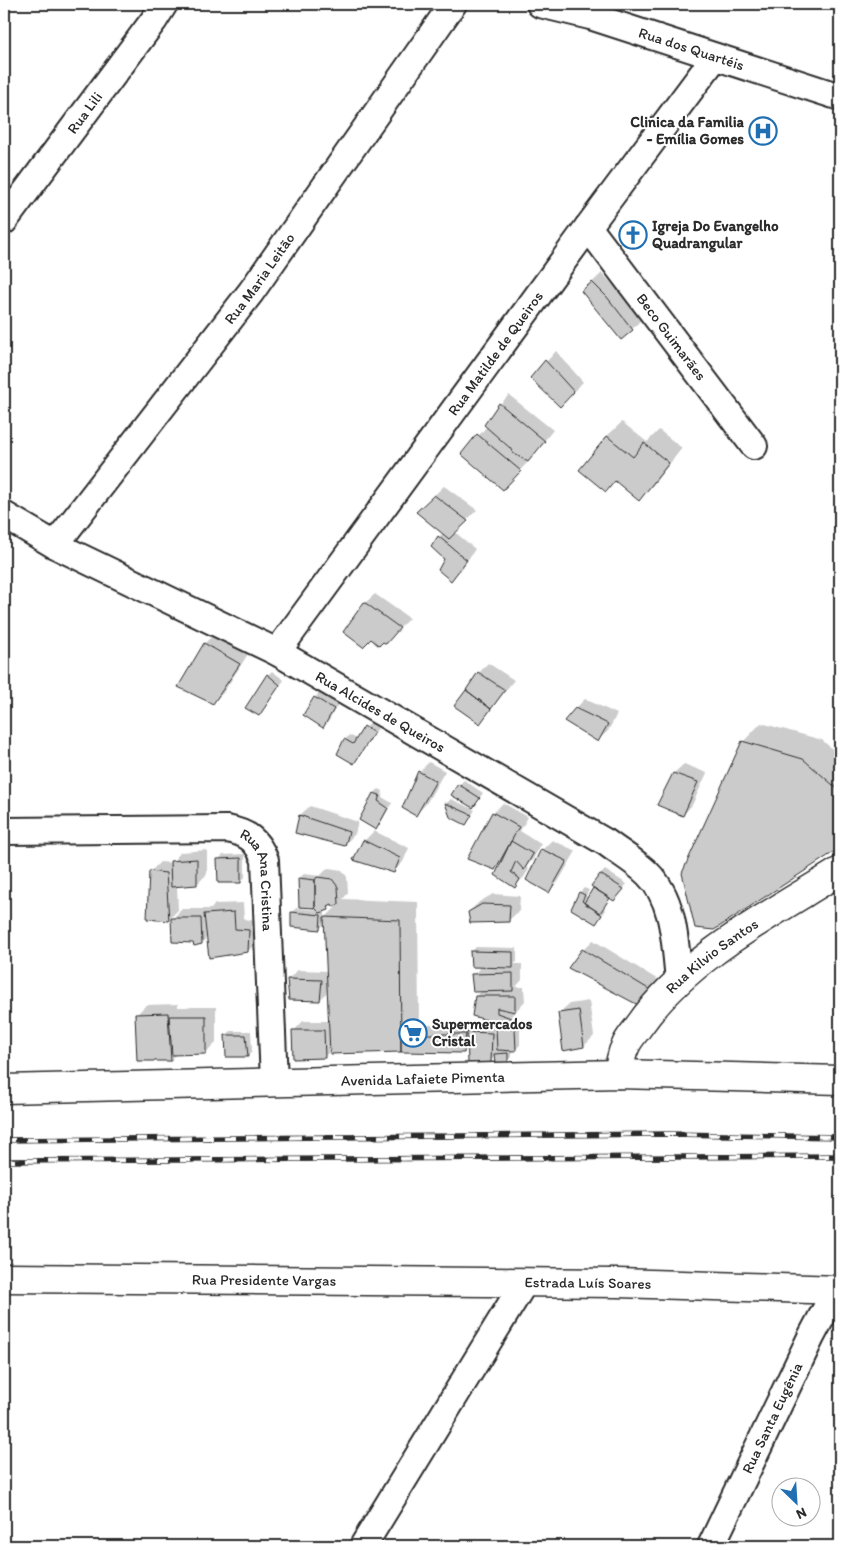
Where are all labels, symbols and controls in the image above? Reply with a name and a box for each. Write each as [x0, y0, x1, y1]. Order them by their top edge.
street label: Rua dos Quartéis [636, 23, 747, 74]
street label: Rua Lili [63, 88, 106, 137]
place label: Clinica da Familia - Emília Gomes [630, 113, 745, 148]
hospital icon: Clinica da Familia - Emília Gomes [748, 116, 778, 146]
place label: Igreja Do Evangelho Quadrangular [652, 217, 779, 253]
church icon: Igreja Do Evangelho Quadrangular [618, 220, 648, 250]
street label: Rua Maria Leitão [220, 229, 299, 328]
street label: Rua Matilde de Queiros [444, 287, 547, 419]
street label: Beco Guimarães [633, 290, 710, 384]
street label: Rua Alcides de Queiros [312, 667, 449, 757]
street label: Rua Ana Cristina [237, 825, 277, 932]
street label: Rua Kilvio Santos [662, 914, 762, 997]
place label: Supermercados Cristal [432, 1015, 533, 1050]
supermarket icon: Supermercados Cristal [398, 1018, 428, 1048]
street label: Avenida Lafaiete Pimenta [341, 1068, 506, 1090]
street label: Rua Presidente Vargas [192, 1271, 337, 1290]
street label: Estrada Luís Soares [525, 1273, 652, 1293]
street label: Rua Santa Eugênia [738, 1359, 807, 1476]
north arrow [772, 1478, 822, 1528]
text: N [793, 1504, 809, 1523]

